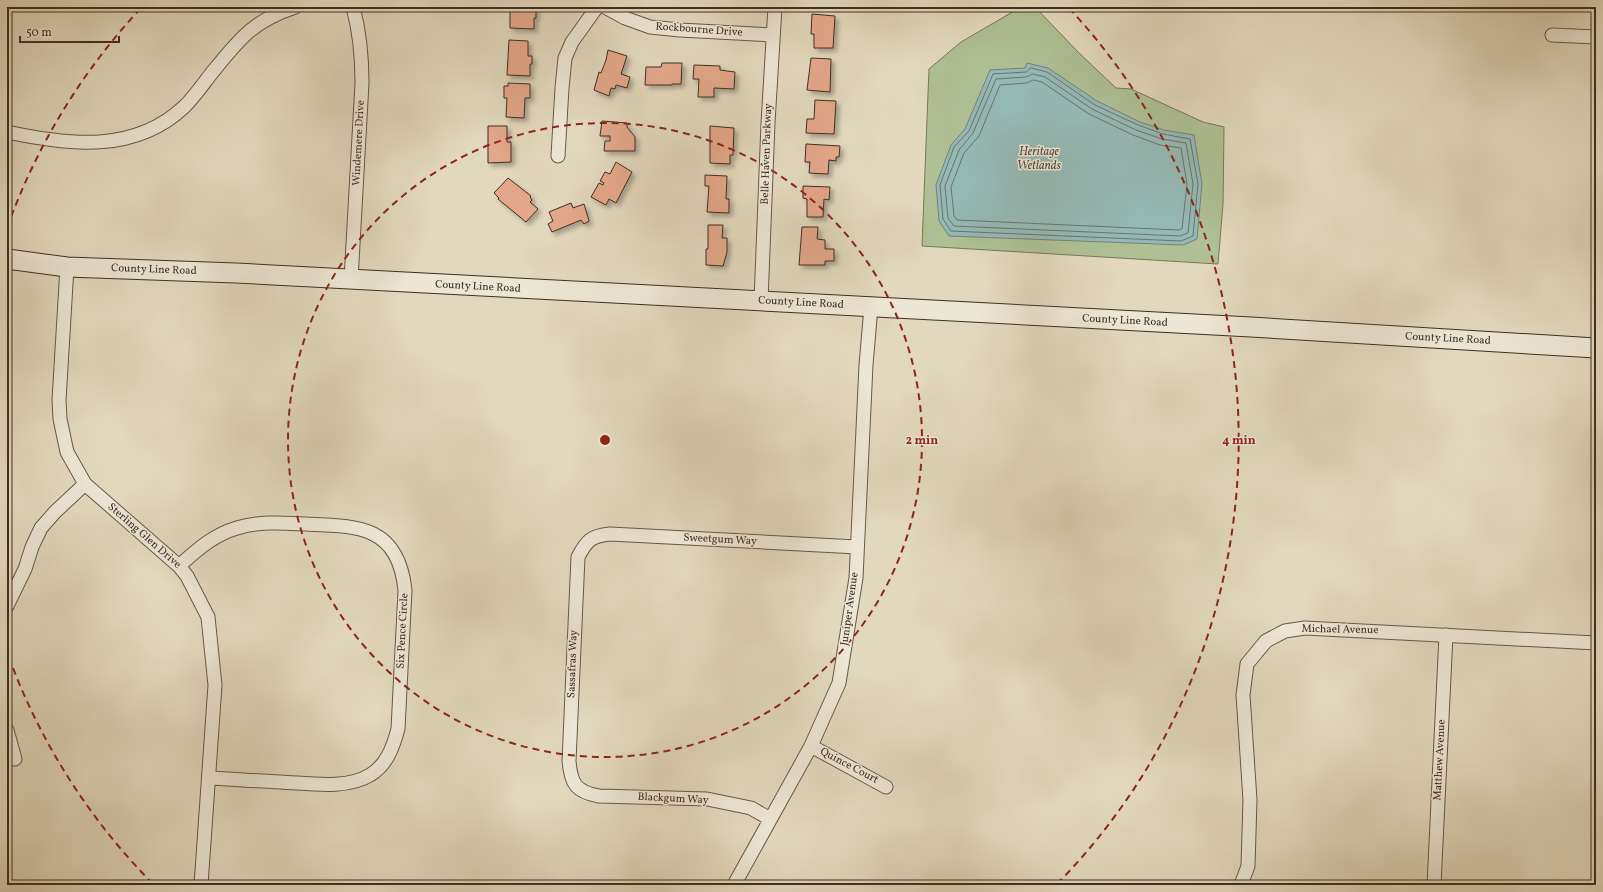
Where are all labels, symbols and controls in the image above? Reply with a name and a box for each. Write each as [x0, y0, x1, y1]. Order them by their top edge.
scale bar [20, 18, 119, 44]
street label: Rockbourne Drive [655, 19, 743, 41]
text: 50 m [26, 25, 52, 41]
street label: Windemere Drive [349, 100, 369, 186]
street label: Belle Haven Parkway [758, 103, 776, 205]
water label: Heritage Wetlands [1017, 144, 1062, 174]
street label: County Line Road [111, 261, 197, 279]
street label: County Line Road [435, 277, 521, 297]
street label: County Line Road [758, 293, 844, 313]
street label: County Line Road [1082, 311, 1168, 331]
street label: County Line Road [1405, 329, 1491, 349]
centre of rings [598, 433, 612, 447]
text: 2 min [906, 433, 938, 449]
text: 4 min [1222, 433, 1256, 449]
street label: Sterling Glen Drive [104, 500, 184, 572]
street label: Sweetgum Way [683, 531, 757, 549]
street label: Juniper Avenue [837, 571, 863, 647]
street label: Six Pence Circle [394, 593, 412, 669]
street label: Michael Avenue [1301, 622, 1379, 638]
street label: Sassafras Way [564, 630, 582, 698]
street label: Matthew Avenue [1430, 719, 1450, 801]
street label: Quince Court [817, 744, 881, 788]
street label: Blackgum Way [637, 790, 709, 808]

